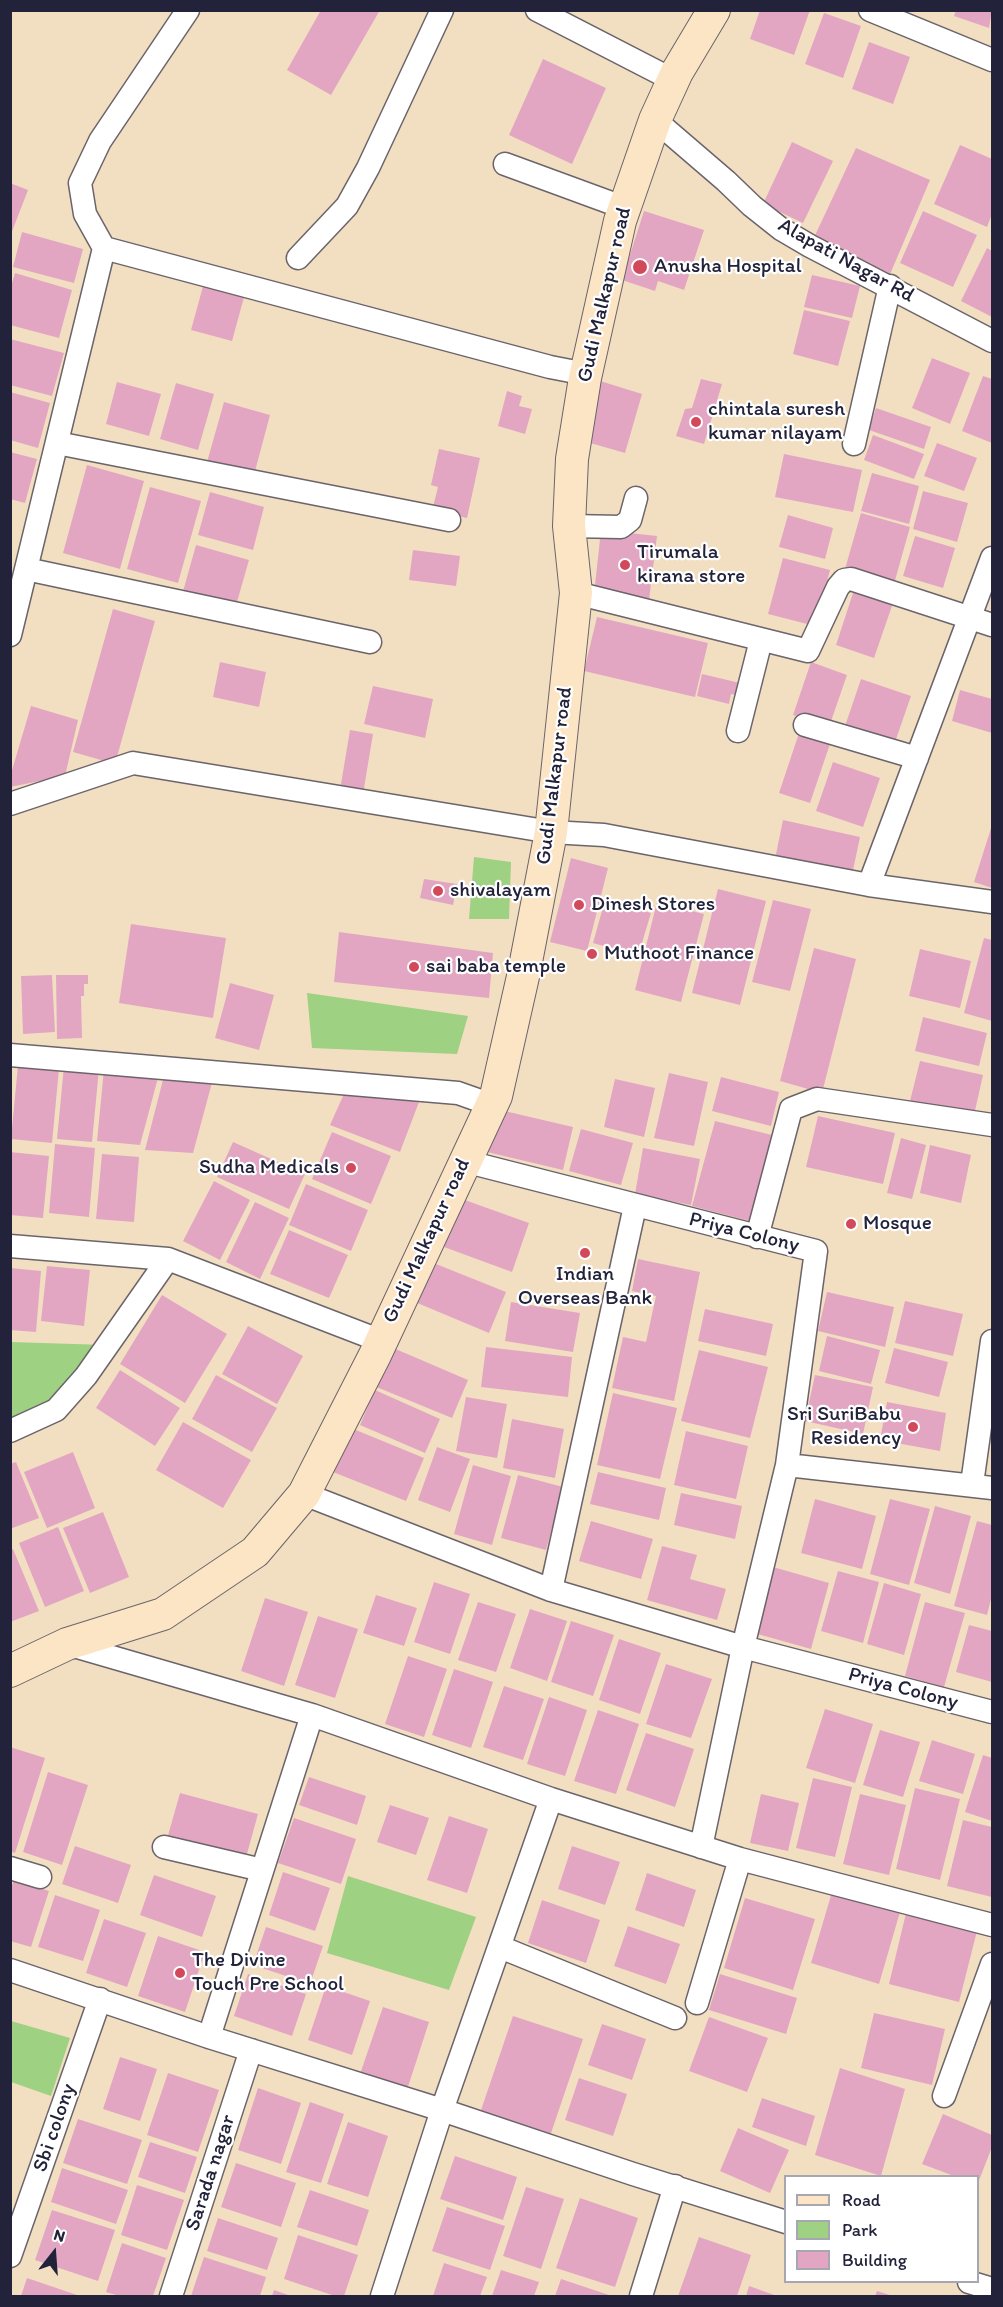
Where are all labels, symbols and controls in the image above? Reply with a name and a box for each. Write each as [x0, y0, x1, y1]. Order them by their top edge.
street label: Gudi Malkapur road [573, 205, 637, 385]
street label: Alapati Nagar Rd [773, 213, 919, 309]
place label: Anusha Hospital [654, 254, 802, 280]
marker: Anusha Hospital [631, 258, 649, 276]
place label: chintala suresh kumar nilayam [708, 397, 845, 447]
marker: chintala suresh kumar nilayam [689, 415, 703, 429]
place label: Tirumala kirana store [637, 540, 745, 590]
marker: Tirumala kirana store [618, 558, 632, 572]
street label: Gudi Malkapur road [532, 686, 578, 866]
place label: shivalayam [450, 878, 551, 904]
marker: shivalayam [431, 884, 445, 898]
place label: Dinesh Stores [591, 892, 715, 918]
marker: Dinesh Stores [572, 898, 586, 912]
place label: Muthoot Finance [604, 941, 754, 967]
marker: Muthoot Finance [585, 947, 599, 961]
place label: sai baba temple [426, 954, 566, 980]
marker: sai baba temple [407, 960, 421, 974]
place label: Sudha Medicals [199, 1155, 339, 1181]
street label: Gudi Malkapur road [378, 1155, 476, 1327]
marker: Sudha Medicals [344, 1161, 358, 1175]
street label: Priya Colony [686, 1207, 802, 1259]
place label: Mosque [863, 1211, 932, 1237]
marker: Mosque [844, 1217, 858, 1231]
marker: Indian Overseas Bank [578, 1246, 592, 1260]
place label: Indian Overseas Bank [518, 1262, 652, 1312]
place label: Sri SuriBabu Residency [787, 1402, 901, 1452]
marker: Sri SuriBabu Residency [906, 1420, 920, 1434]
street label: Priya Colony [845, 1662, 961, 1716]
place label: The Divine Touch Pre School [192, 1948, 344, 1998]
marker: The Divine Touch Pre School [173, 1966, 187, 1980]
street label: Sbi colony [28, 2081, 82, 2175]
street label: Sarada nagar [180, 2112, 242, 2234]
legend [784, 2175, 979, 2283]
text: Road [842, 2189, 881, 2211]
text: Park [842, 2219, 877, 2241]
north arrow [24, 2223, 84, 2283]
text: N [51, 2225, 67, 2246]
text: Building [842, 2249, 907, 2271]

